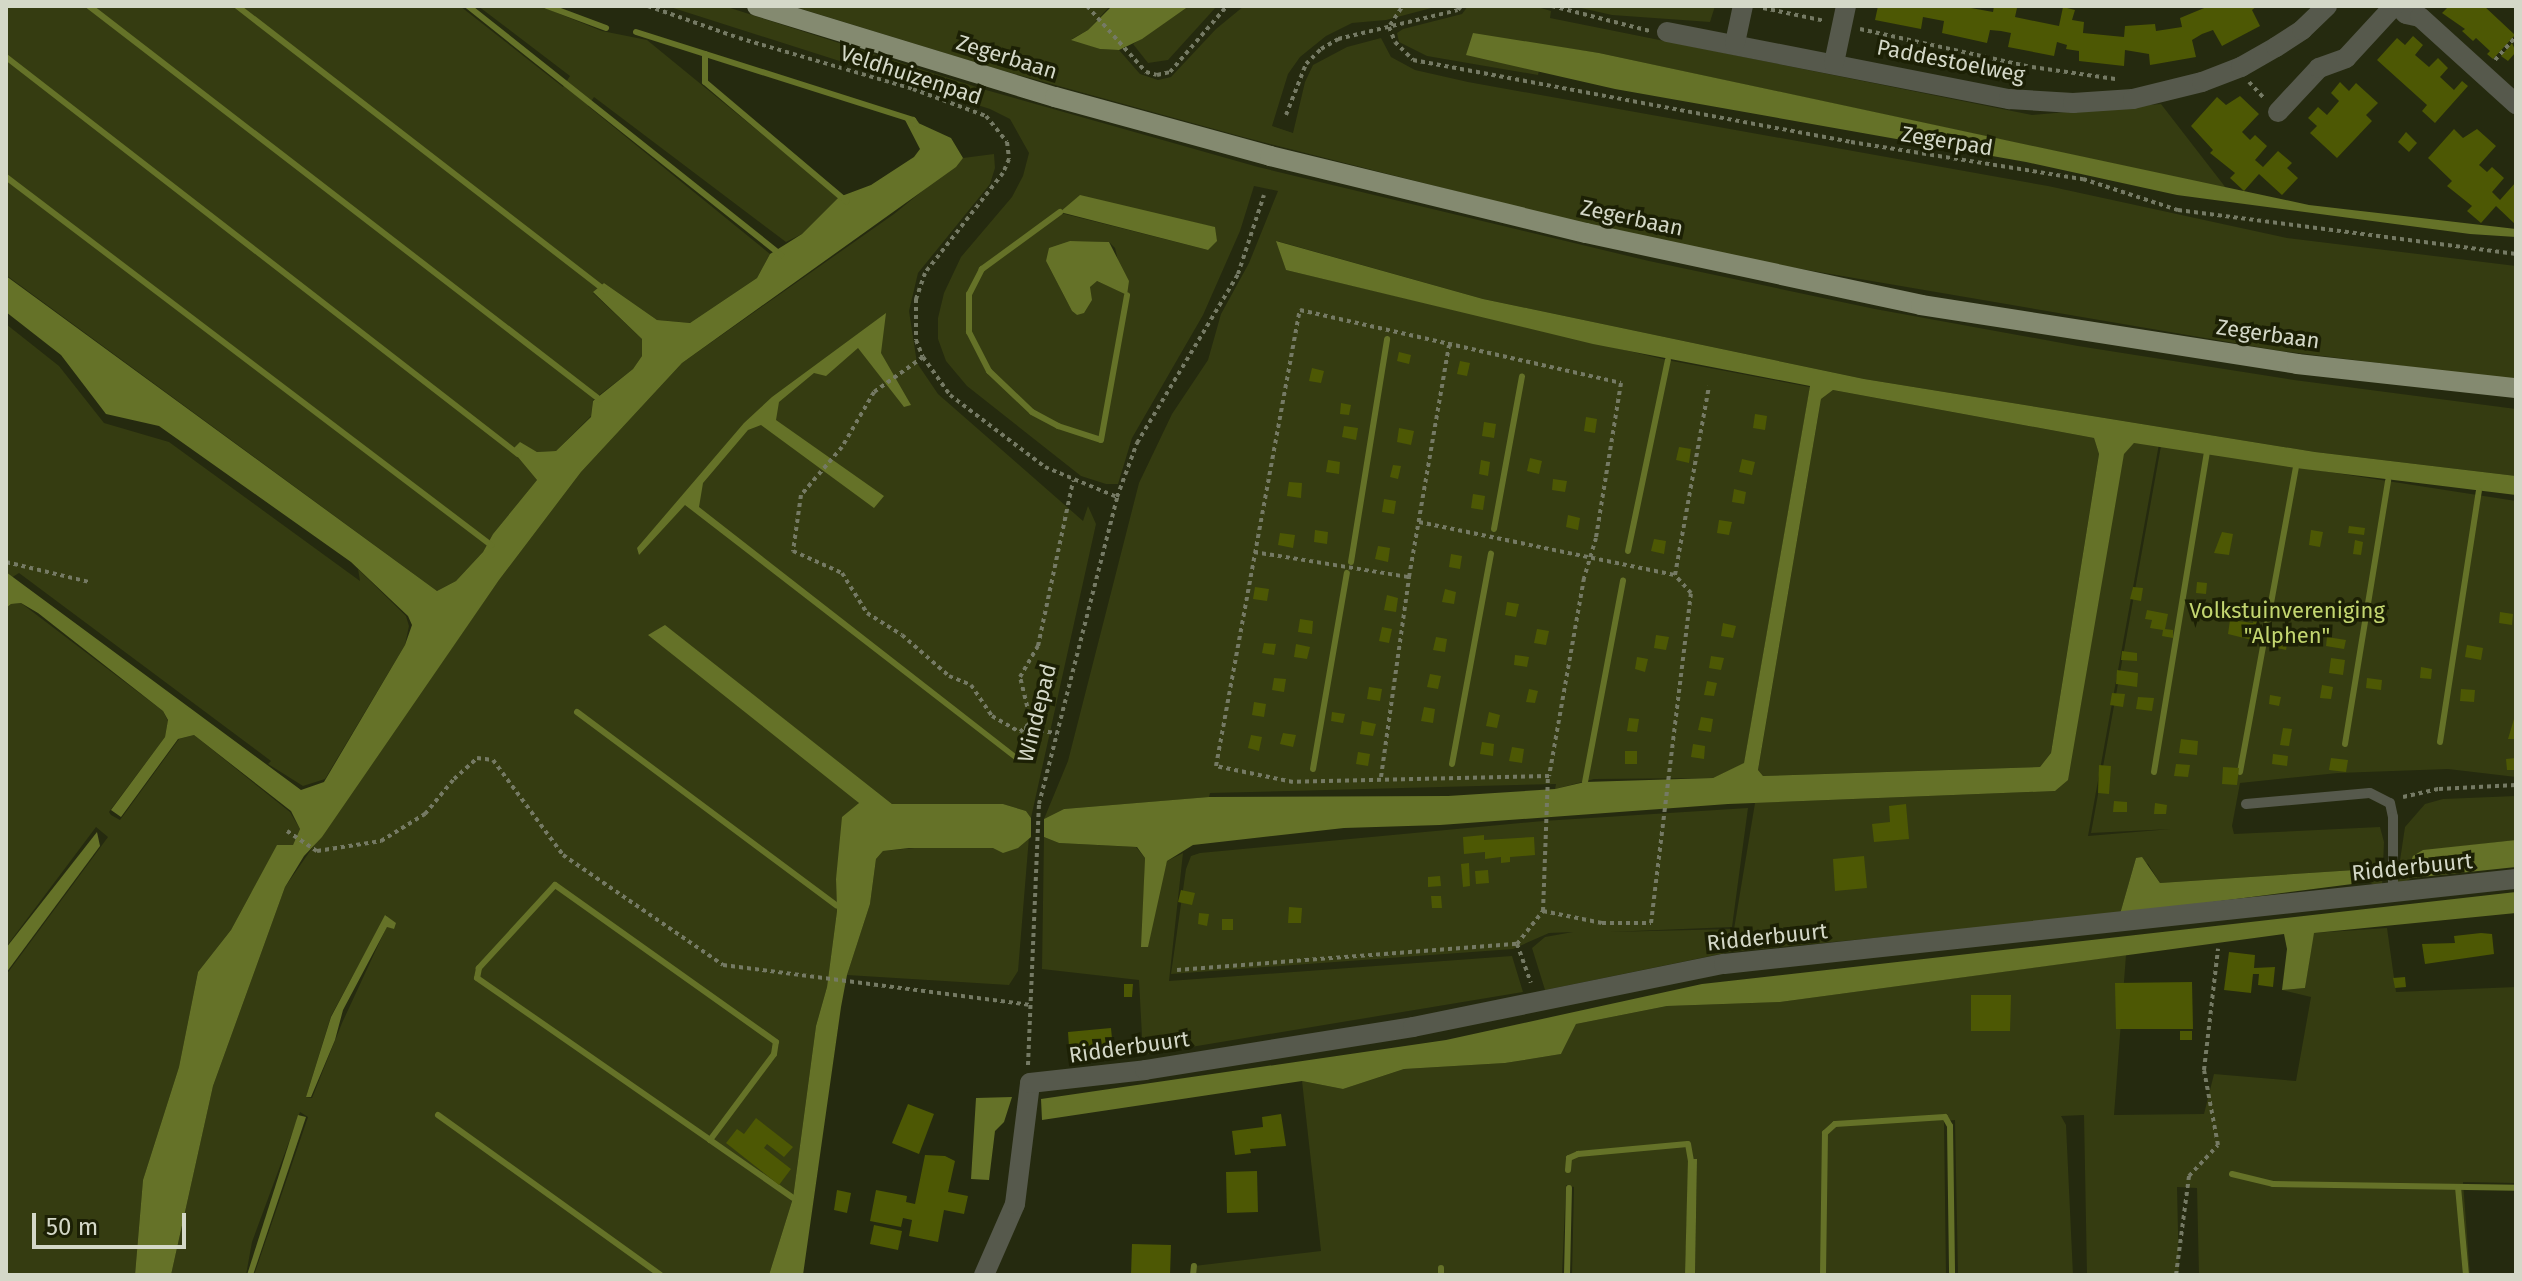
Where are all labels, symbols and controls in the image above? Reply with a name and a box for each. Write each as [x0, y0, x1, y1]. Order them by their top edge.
street label: Zegerbaan [953, 29, 1061, 85]
street label: Paddestoelweg [1875, 34, 2027, 88]
street label: Veldhuizenpad [837, 40, 985, 110]
street label: Zegerpad [1899, 121, 1995, 161]
street label: Zegerbaan [1578, 194, 1686, 242]
street label: Zegerbaan [2215, 314, 2321, 354]
park label: Volkstuinvereniging "Alphen" [2189, 597, 2385, 648]
street label: Windepad [1012, 661, 1062, 765]
street label: Ridderbuurt [2350, 848, 2474, 886]
street label: Ridderbuurt [1705, 918, 1829, 956]
street label: Ridderbuurt [1067, 1025, 1191, 1069]
scale bar [36, 1197, 190, 1247]
text: 50 m [46, 1213, 98, 1241]

